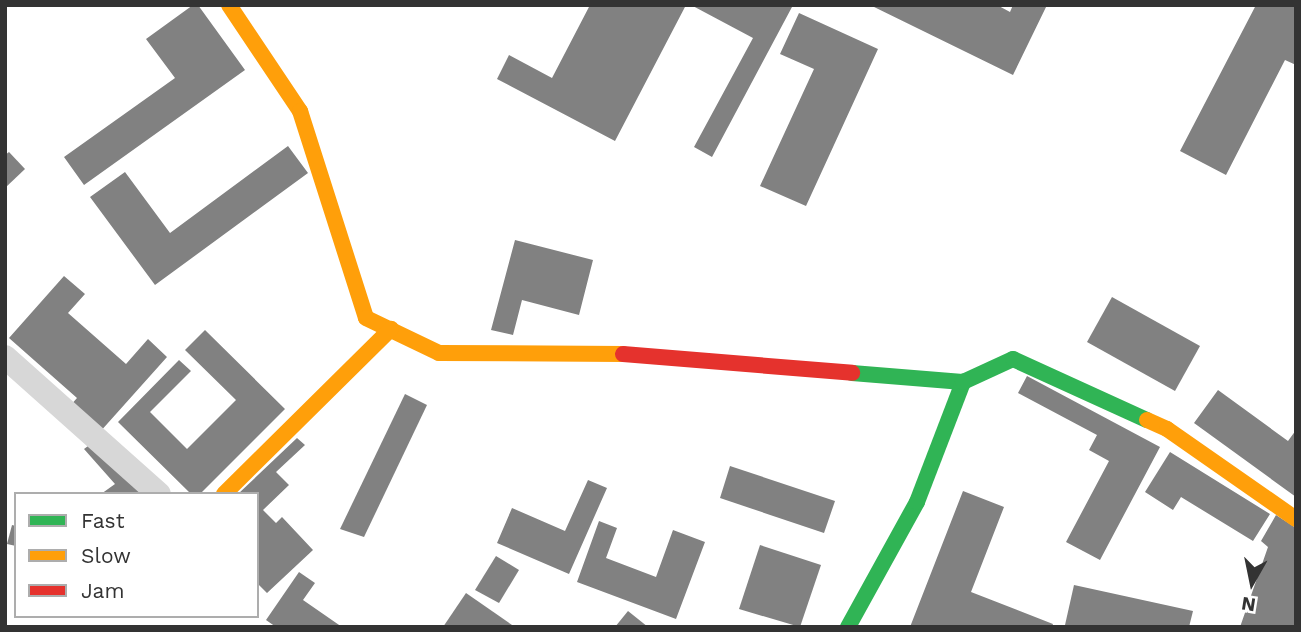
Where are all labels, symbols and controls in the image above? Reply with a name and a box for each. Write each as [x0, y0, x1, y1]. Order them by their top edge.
legend [14, 492, 259, 618]
text: Fast [81, 508, 125, 533]
text: Slow [81, 543, 131, 568]
north arrow [1217, 548, 1287, 618]
text: Jam [81, 578, 124, 603]
text: N [1240, 592, 1257, 617]

